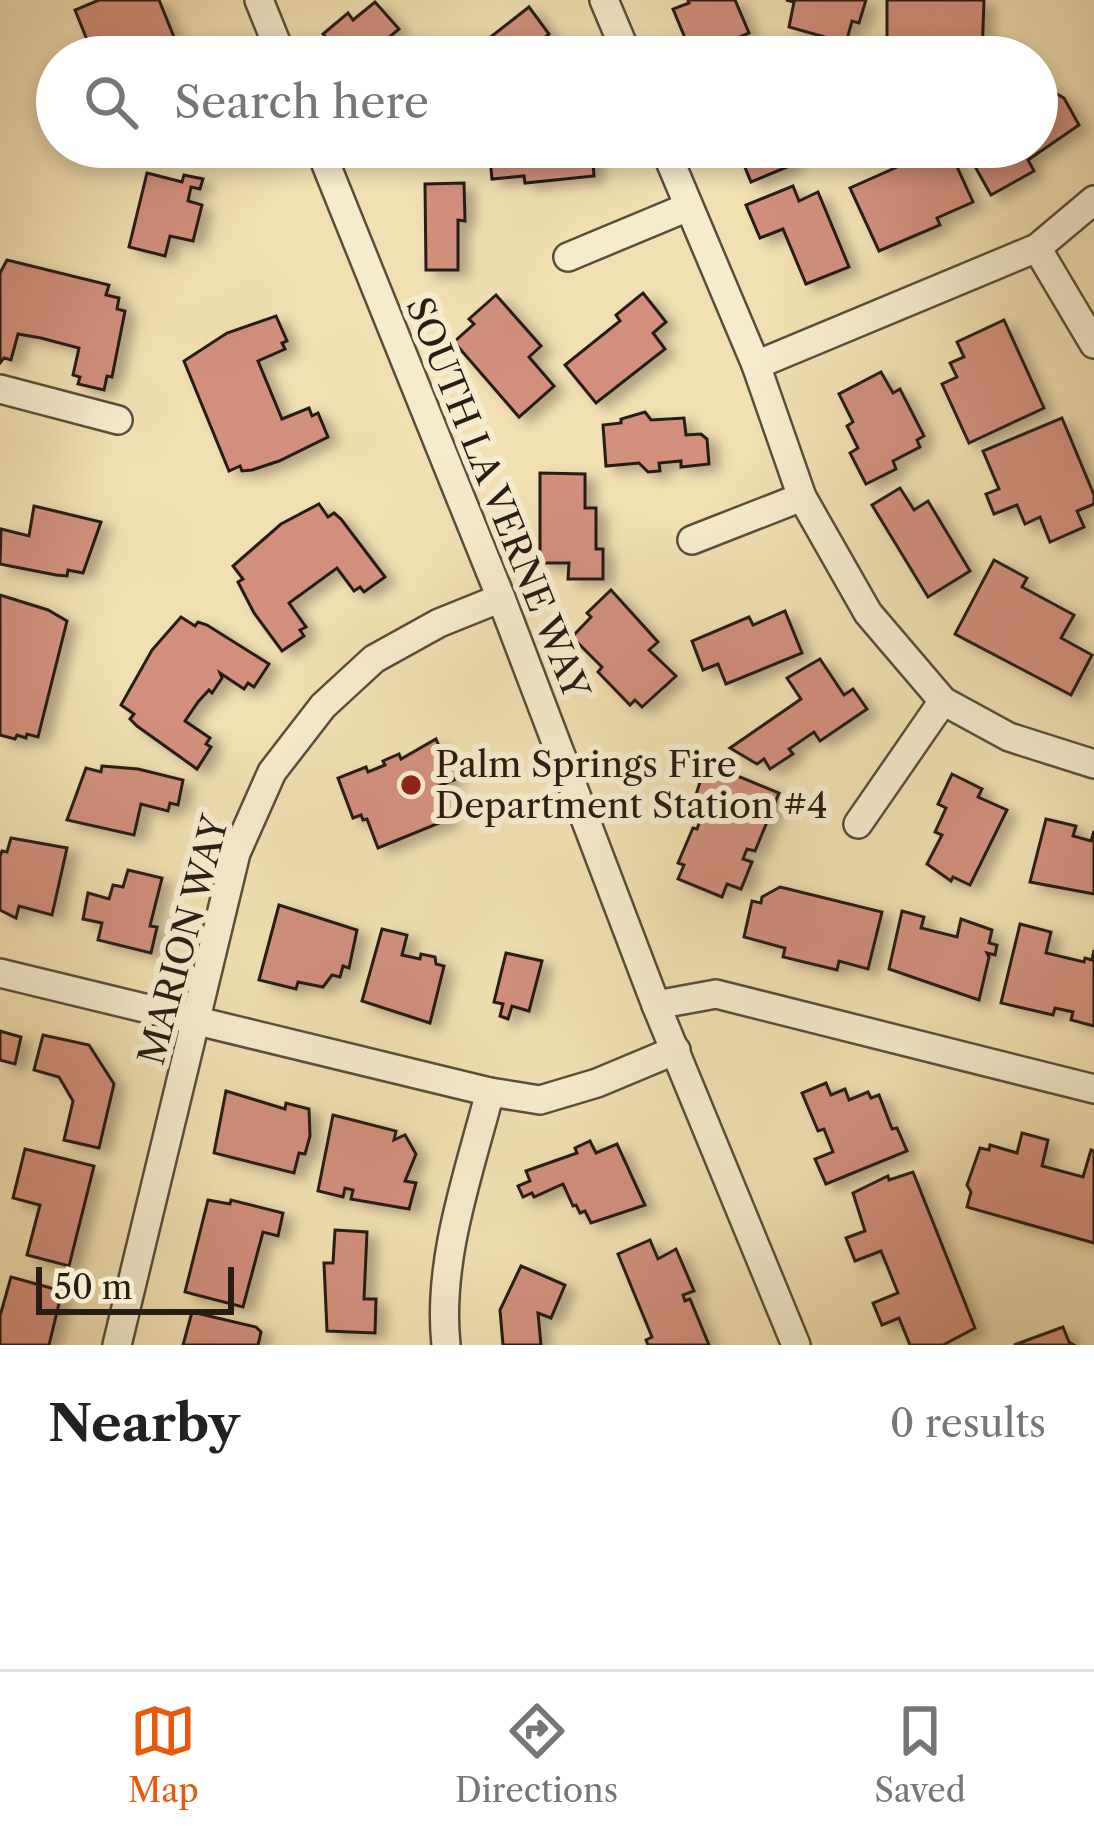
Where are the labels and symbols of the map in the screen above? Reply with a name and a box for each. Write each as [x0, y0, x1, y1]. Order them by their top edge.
street label: SOUTH LA VERNE WAY [397, 291, 599, 707]
place label: Palm Springs Fire Department Station #4 [435, 742, 828, 827]
marker: Palm Springs Fire Department Station #4 [398, 772, 424, 798]
street label: MARION WAY [129, 809, 238, 1069]
scale bar [36, 1261, 234, 1314]

